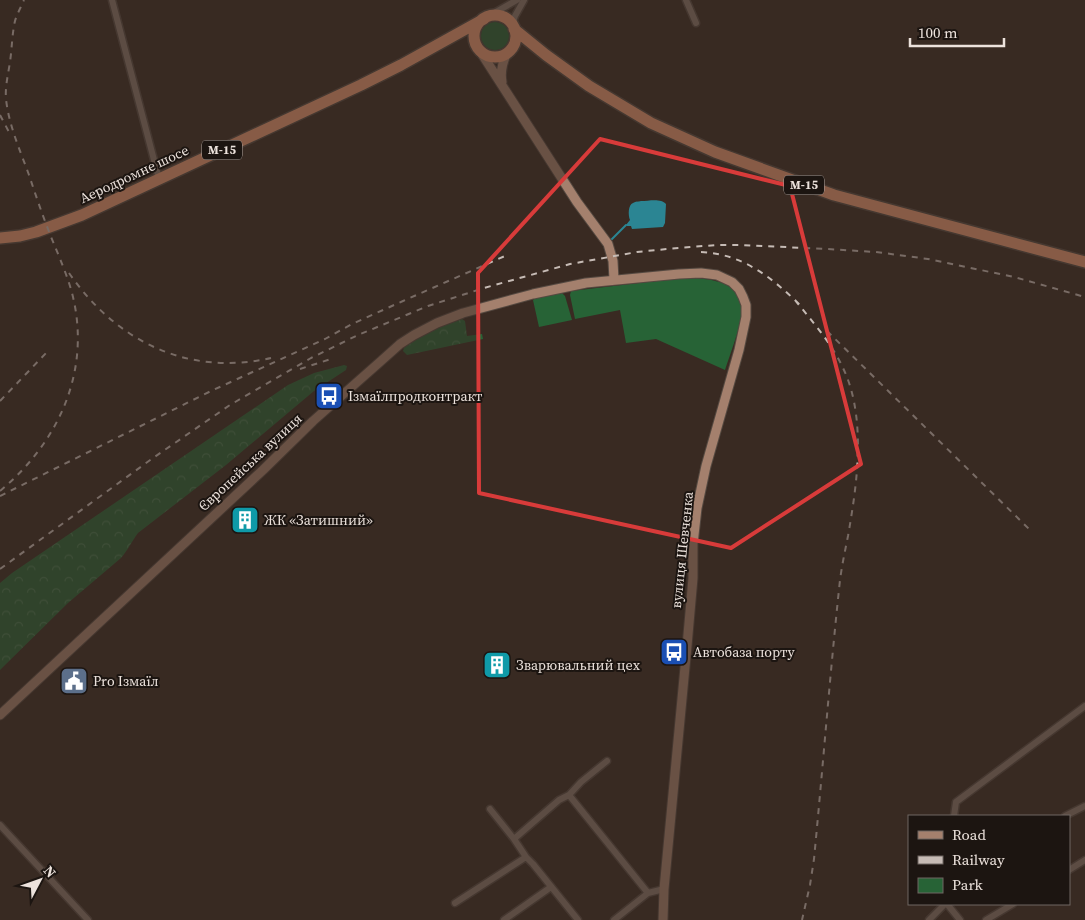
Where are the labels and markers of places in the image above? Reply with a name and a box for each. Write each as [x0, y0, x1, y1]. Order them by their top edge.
bus stop icon: Ізмаїлпродконтракт [314, 381, 344, 411]
place label: Ізмаїлпродконтракт [348, 386, 483, 406]
building icon: ЖК «Затишний» [230, 505, 260, 535]
place label: ЖК «Затишний» [264, 510, 373, 530]
bus stop icon: Автобаза порту [659, 637, 689, 667]
place label: Автобаза порту [693, 642, 796, 662]
building icon: Зварювальний цех [482, 650, 512, 680]
place label: Зварювальний цех [516, 655, 641, 675]
public building icon: Pro Ізмаїл [59, 666, 89, 696]
place label: Pro Ізмаїл [93, 671, 159, 691]

